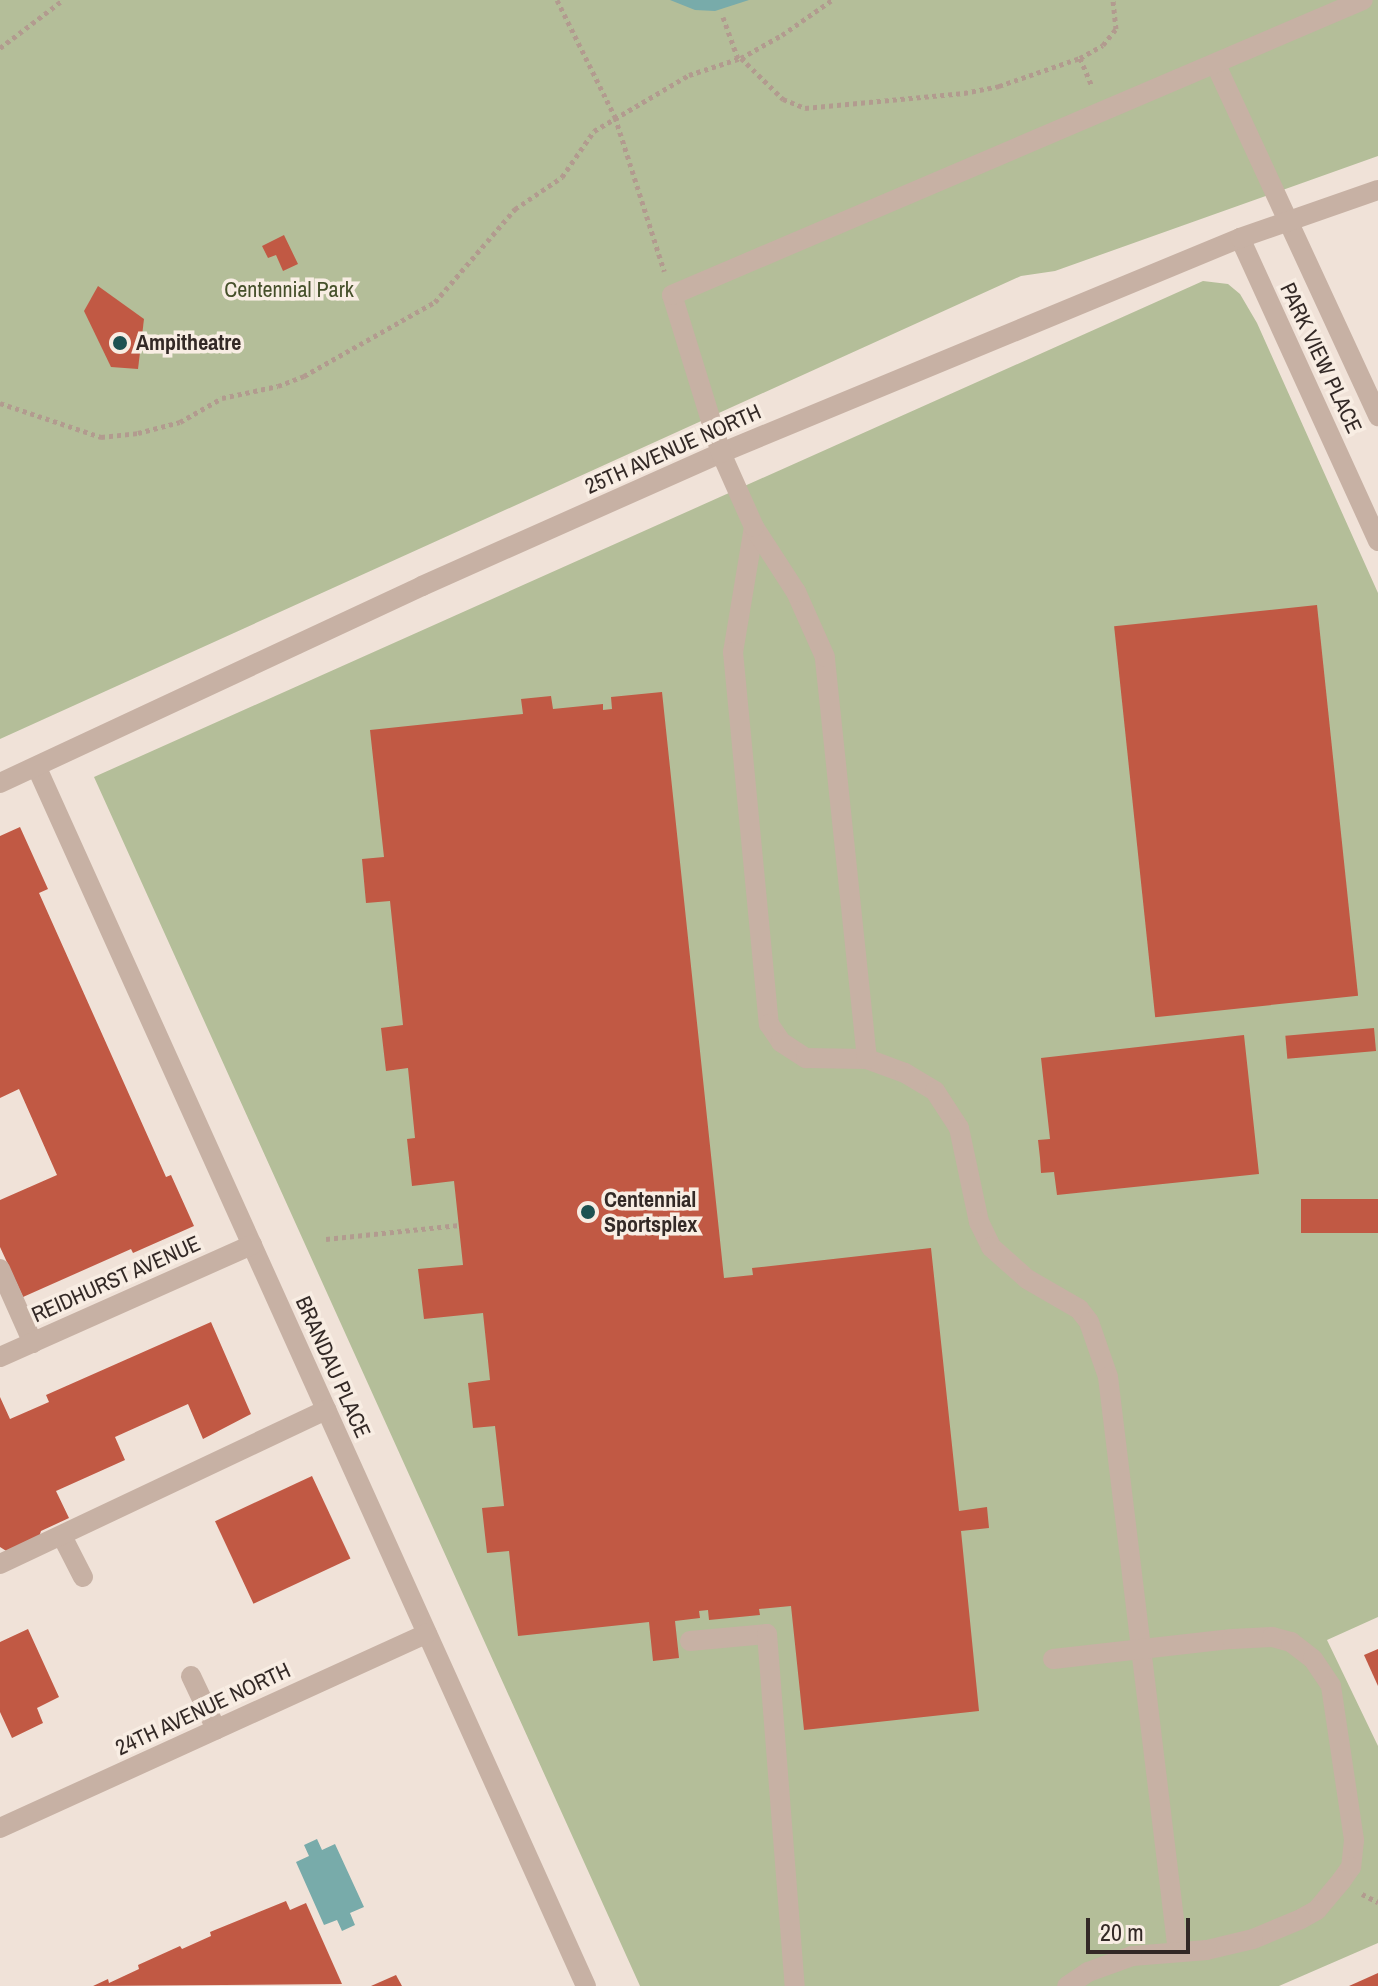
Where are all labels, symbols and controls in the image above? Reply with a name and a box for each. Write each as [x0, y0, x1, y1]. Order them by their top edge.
park label: Centennial Park [224, 277, 354, 303]
street label: PARK VIEW PLACE [1275, 279, 1367, 437]
place label: Ampitheatre [136, 330, 241, 356]
marker: Ampitheatre [111, 334, 129, 352]
street label: 25TH AVENUE NORTH [580, 398, 766, 500]
place label: Centennial Sportsplex [604, 1186, 697, 1238]
marker: Centennial Sportsplex [579, 1203, 597, 1221]
street label: REIDHURST AVENUE [27, 1230, 205, 1328]
street label: BRANDAU PLACE [290, 1292, 376, 1442]
street label: 24TH AVENUE NORTH [111, 1657, 295, 1761]
scale bar [1090, 1902, 1194, 1952]
text: 20 m [1100, 1916, 1144, 1948]

